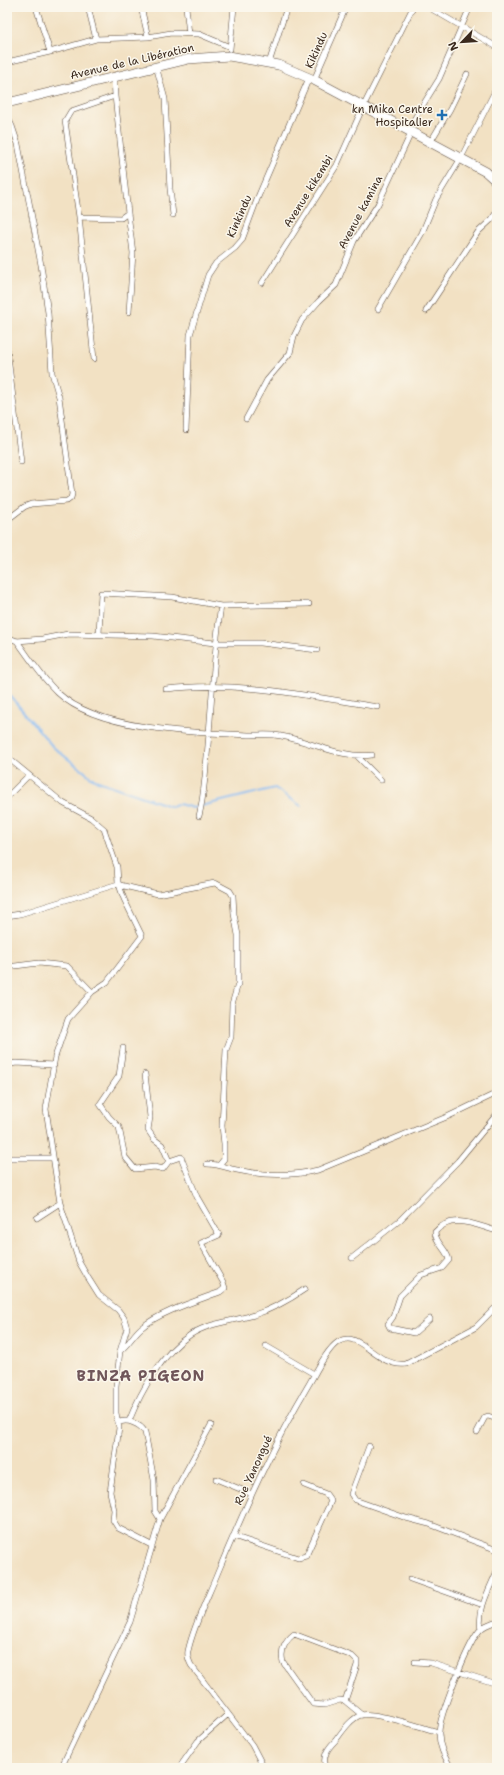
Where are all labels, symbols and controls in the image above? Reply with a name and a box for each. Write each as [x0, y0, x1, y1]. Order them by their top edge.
north arrow [442, 22, 482, 62]
street label: Kikindu [302, 29, 331, 71]
text: N [445, 39, 462, 53]
street label: Avenue de la Libération [69, 40, 196, 83]
place label: kn Mika Centre Hospitalier [352, 102, 433, 130]
marker: kn Mika Centre Hospitalier [436, 109, 448, 121]
street label: Avenue kikembi [280, 152, 337, 230]
street label: Avenue kamina [335, 173, 386, 252]
street label: Kinkindu [223, 192, 256, 240]
district label: BINZA PIGEON [77, 1366, 205, 1386]
street label: Rue Yanongué [231, 1433, 276, 1507]

